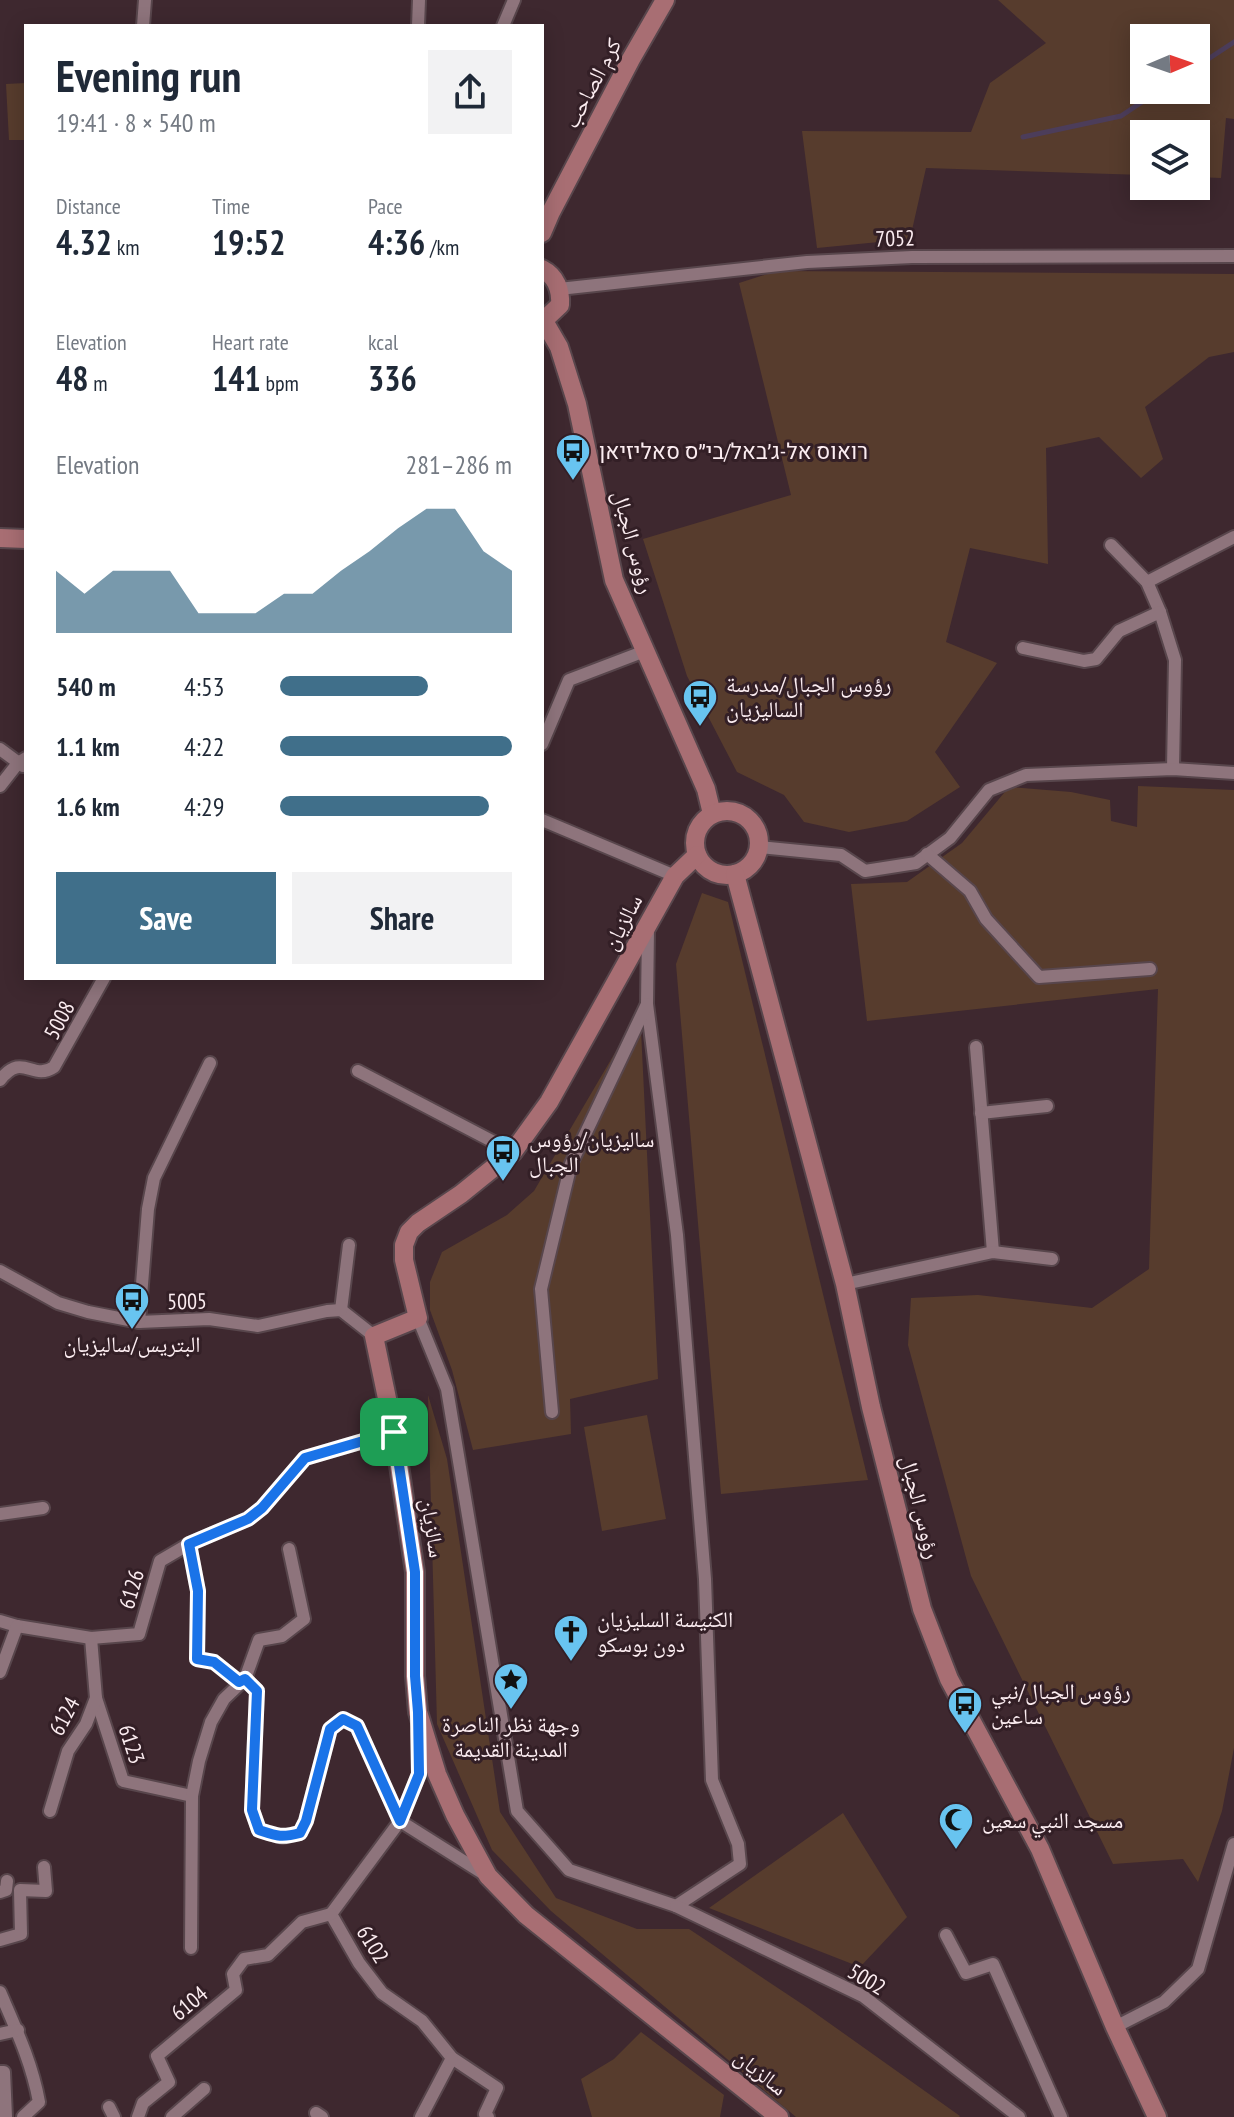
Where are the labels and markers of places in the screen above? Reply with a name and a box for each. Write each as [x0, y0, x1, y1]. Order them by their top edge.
bus stop icon: רואוס אל-ג׳באל/בי״ס סאליזיאן [554, 432, 592, 482]
place label: רואוס אל-ג׳באל/בי״ס סאליזיאן [599, 437, 868, 465]
place label: رؤوس الجبال/مدرسة الساليزيان [726, 670, 892, 723]
bus stop icon: رؤوس الجبال/مدرسة الساليزيان [681, 678, 719, 728]
place label: ساليزيان/رؤوس الجبال [529, 1125, 654, 1178]
bus stop icon: ساليزيان/رؤوس الجبال [484, 1133, 522, 1183]
bus stop icon: البتريس/ساليزيان [113, 1281, 151, 1331]
place label: البتريس/ساليزيان [63, 1330, 201, 1358]
pin [360, 1398, 428, 1466]
place label: الكنيسة السليزيان دون بوسكو [597, 1605, 733, 1658]
church icon: الكنيسة السليزيان دون بوسكو [552, 1613, 590, 1663]
place icon: وجهة نظر الناصرة المدينة القديمة [492, 1661, 530, 1711]
place label: رؤوس الجبال/نبي ساعين [991, 1677, 1131, 1730]
bus stop icon: رؤوس الجبال/نبي ساعين [946, 1685, 984, 1735]
place label: وجهة نظر الناصرة المدينة القديمة [442, 1710, 580, 1763]
mosque icon: مسجد النبي سعين [937, 1801, 975, 1851]
place label: مسجد النبي سعين [982, 1806, 1123, 1838]

